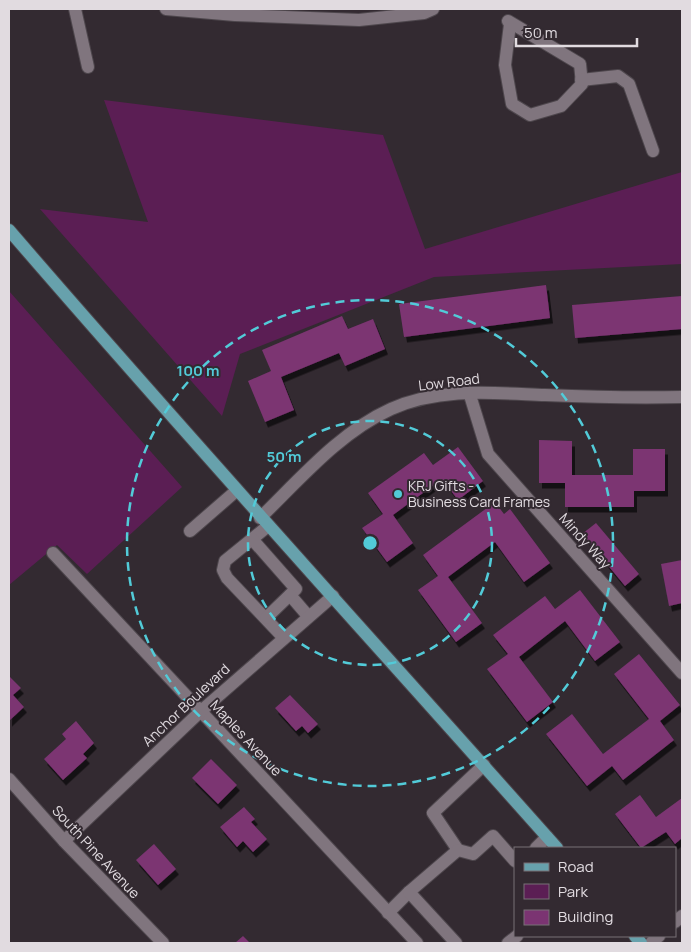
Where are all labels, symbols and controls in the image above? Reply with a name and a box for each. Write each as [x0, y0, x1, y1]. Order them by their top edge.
scale bar [516, 15, 637, 47]
text: 50 m [524, 22, 558, 43]
text: 100 m [177, 360, 219, 381]
street label: Low Road [417, 368, 481, 395]
text: 50 m [266, 446, 302, 467]
place label: KRJ Gifts - Business Card Frames [408, 476, 550, 511]
marker: KRJ Gifts - Business Card Frames [392, 488, 404, 500]
street label: Mindy Way [555, 509, 616, 573]
centre of rings [361, 534, 379, 552]
street label: Anchor Boulevard [138, 659, 234, 750]
street label: Maples Avenue [206, 696, 287, 780]
street label: South Pine Avenue [48, 801, 145, 902]
legend [514, 847, 676, 937]
text: Road [558, 856, 594, 877]
text: Park [558, 881, 588, 902]
text: Building [558, 906, 613, 927]

